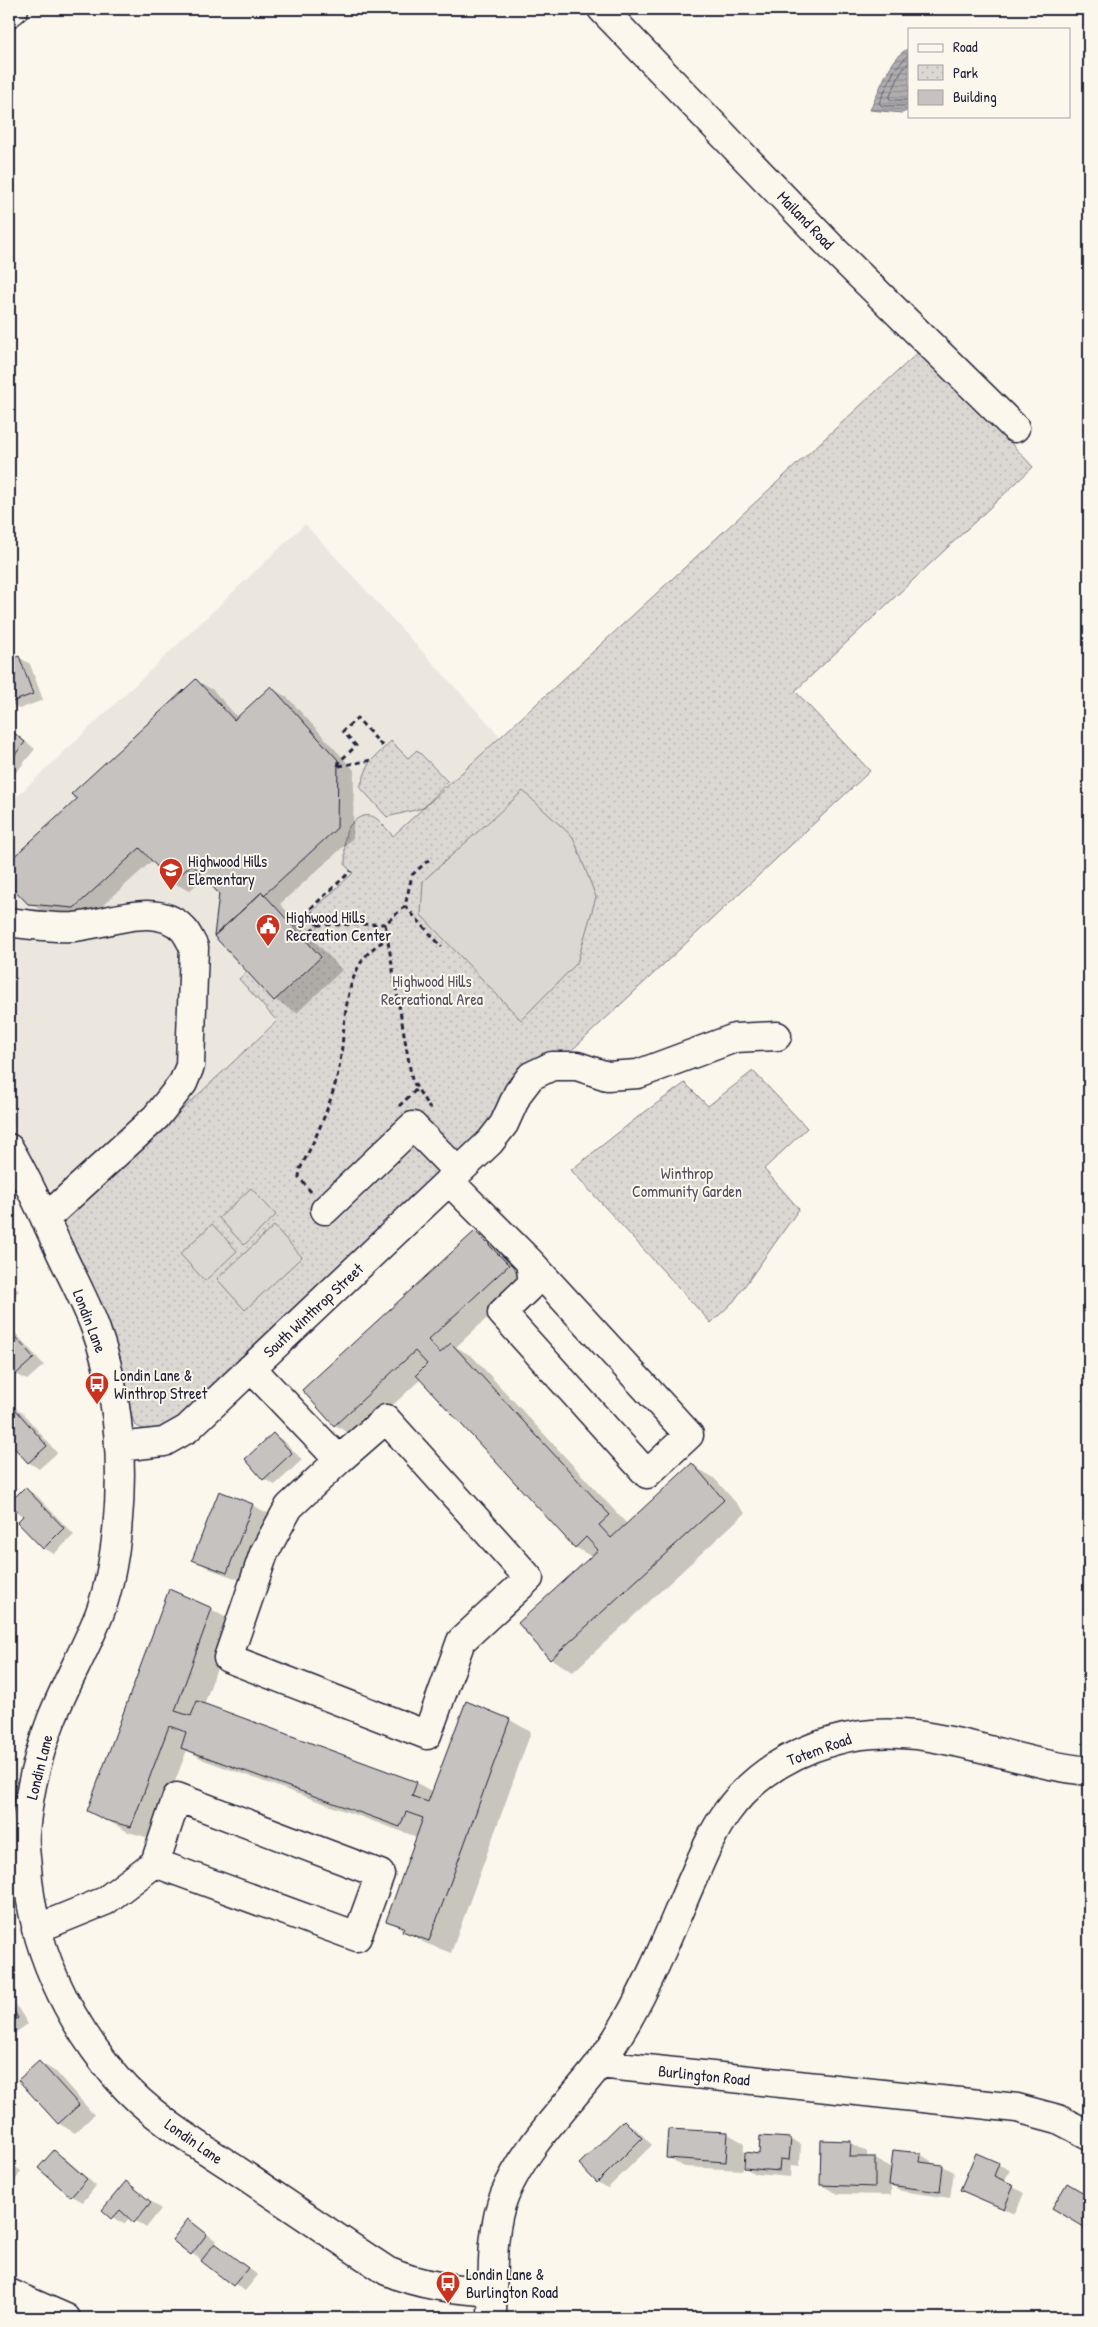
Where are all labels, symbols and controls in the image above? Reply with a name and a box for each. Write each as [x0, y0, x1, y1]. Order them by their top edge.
legend [908, 28, 1070, 118]
text: Road [953, 36, 978, 57]
text: Park [953, 62, 978, 83]
text: Building [953, 86, 997, 107]
street label: Mailand Road [773, 186, 839, 254]
place label: Highwood Hills Elementary [188, 850, 267, 890]
school or university icon: Highwood Hills Elementary [158, 857, 184, 891]
place label: Highwood Hills Recreation Center [286, 906, 392, 946]
public building icon: Highwood Hills Recreation Center [255, 913, 281, 947]
park label: Highwood Hills Recreational Area [381, 970, 483, 1010]
park label: Winthrop Community Garden [632, 1162, 742, 1202]
street label: South Winthrop Street [258, 1258, 368, 1362]
street label: Londin Lane [68, 1286, 112, 1356]
place label: Londin Lane & Winthrop Street [114, 1364, 208, 1404]
bus stop icon: Londin Lane & Winthrop Street [84, 1371, 110, 1405]
street label: Totem Road [784, 1727, 854, 1771]
street label: Londin Lane [20, 1732, 58, 1802]
street label: Burlington Road [657, 2059, 751, 2091]
street label: Londin Lane [161, 2113, 228, 2169]
place label: Londin Lane & Burlington Road [466, 2263, 558, 2303]
bus stop icon: Londin Lane & Burlington Road [435, 2270, 461, 2304]

